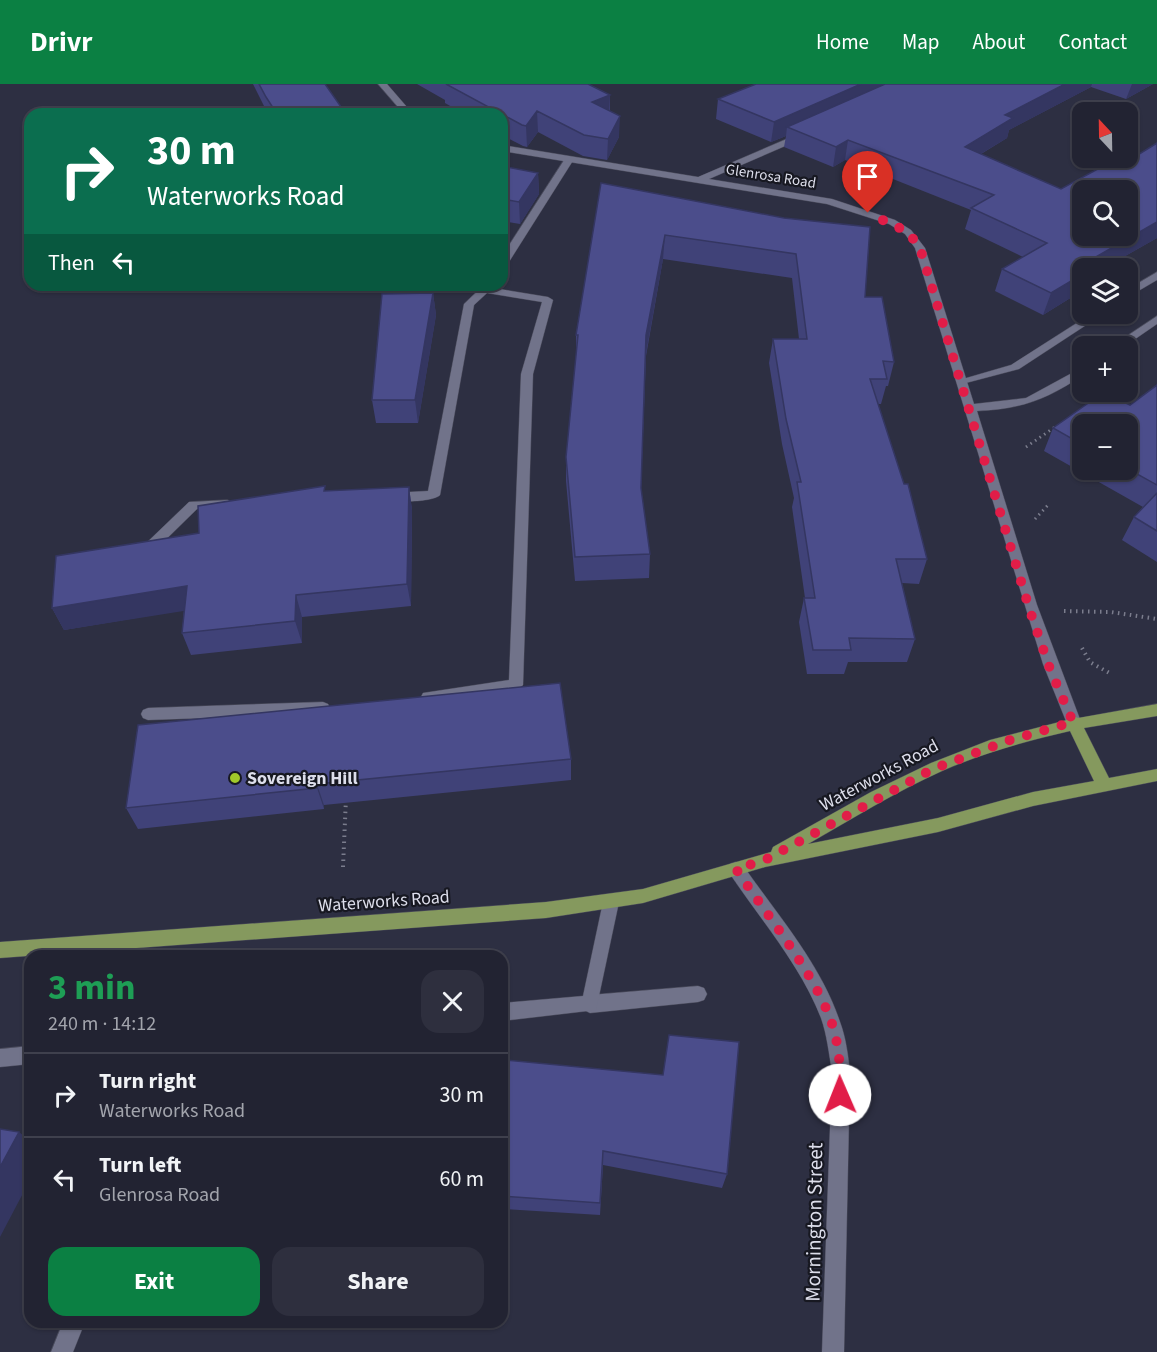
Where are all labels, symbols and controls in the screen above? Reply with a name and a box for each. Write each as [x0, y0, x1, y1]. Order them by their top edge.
text: Drivr [30, 22, 92, 62]
text: Home [816, 27, 869, 57]
text: Map [902, 27, 940, 57]
text: About [973, 27, 1025, 57]
text: Contact [1058, 27, 1127, 57]
north arrow [1072, 102, 1138, 168]
map controls [1072, 102, 1138, 480]
text: 30 m [147, 121, 236, 181]
icon: right [48, 132, 126, 210]
pin [842, 151, 893, 213]
street label: Glenrosa Road [724, 159, 817, 194]
icon: arrive [851, 160, 884, 193]
text: Waterworks Road [147, 177, 344, 216]
button: search [1072, 180, 1138, 246]
icon: left [107, 246, 140, 279]
text: Then [48, 247, 95, 279]
button: layers [1072, 258, 1138, 324]
button: + [1072, 336, 1138, 402]
button: − [1072, 414, 1138, 480]
street label: Waterworks Road [815, 734, 943, 817]
place label: Sovereign Hill [247, 766, 358, 791]
marker: Sovereign Hill [228, 771, 242, 785]
street label: Waterworks Road [318, 884, 451, 919]
text: 3 min [48, 962, 136, 1013]
button: close [421, 970, 484, 1033]
text: 240 m · 14:12 [48, 1010, 156, 1038]
position arrow [808, 1063, 872, 1127]
text: Turn right [99, 1065, 196, 1097]
icon: right [48, 1079, 81, 1112]
text: 30 m [439, 1079, 484, 1111]
text: Waterworks Road [99, 1097, 245, 1125]
street label: Mornington Street [798, 1142, 830, 1302]
text: Turn left [99, 1149, 181, 1181]
icon: left [48, 1163, 81, 1196]
text: 60 m [439, 1163, 484, 1195]
text: Glenrosa Road [99, 1181, 220, 1209]
button: Exit [48, 1247, 260, 1316]
button: Share [272, 1247, 484, 1316]

